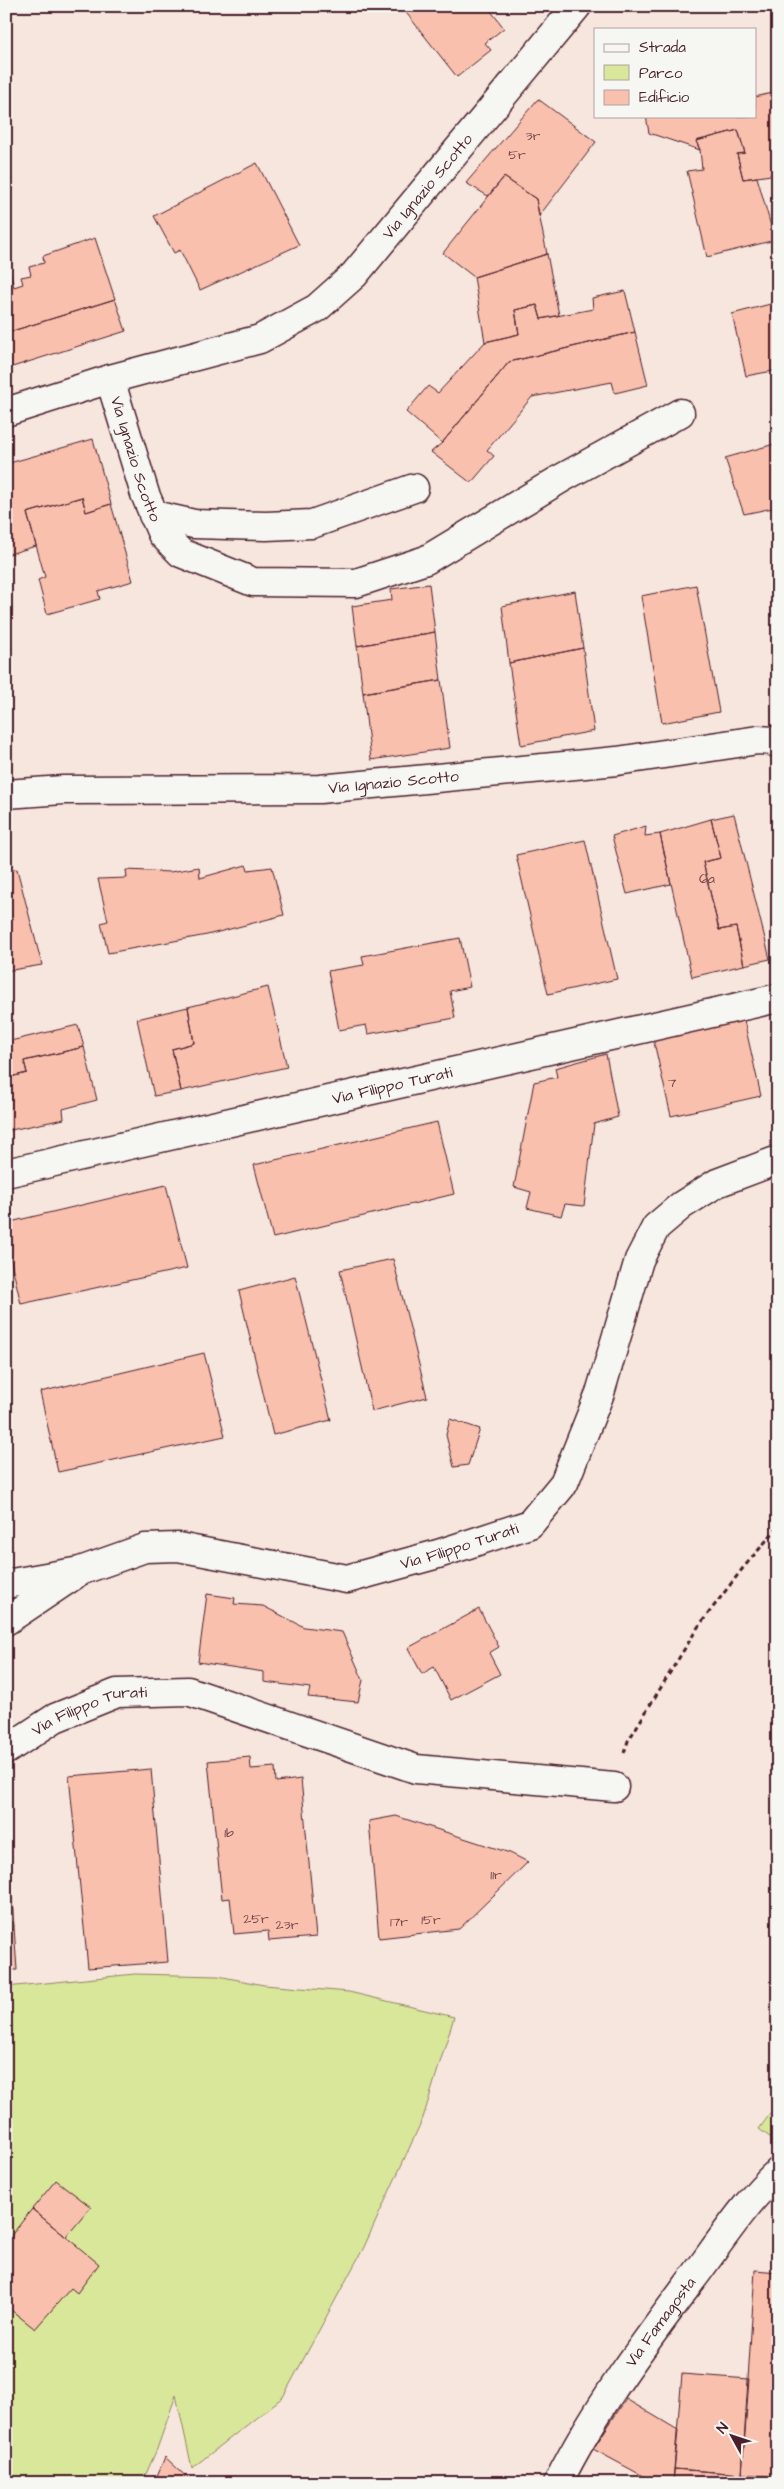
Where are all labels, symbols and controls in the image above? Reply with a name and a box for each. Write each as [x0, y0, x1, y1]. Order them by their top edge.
legend [594, 28, 756, 118]
text: Strada [639, 37, 686, 58]
text: Parco [639, 63, 683, 84]
text: Edificio [639, 87, 690, 108]
house number: 3r [526, 126, 541, 146]
street label: Via Ignazio Scotto [377, 129, 478, 244]
house number: 5r [508, 145, 526, 165]
street label: Via Ignazio Scotto [105, 394, 167, 525]
street label: Via Ignazio Scotto [327, 765, 460, 799]
house number: 6a [699, 869, 715, 889]
street label: Via Filippo Turati [330, 1061, 455, 1110]
house number: 7 [668, 1073, 677, 1093]
street label: Via Filippo Turati [398, 1517, 522, 1575]
street label: Via Filippo Turati [27, 1681, 148, 1741]
house number: 1b [224, 1823, 234, 1843]
house number: 11r [490, 1865, 502, 1885]
house number: 25r [243, 1909, 269, 1929]
house number: 15r [421, 1910, 441, 1930]
house number: 17r [390, 1912, 408, 1932]
house number: 23r [276, 1915, 299, 1935]
street label: Via Famagosta [620, 2273, 701, 2372]
north arrow [706, 2412, 756, 2462]
text: N [712, 2418, 733, 2438]

